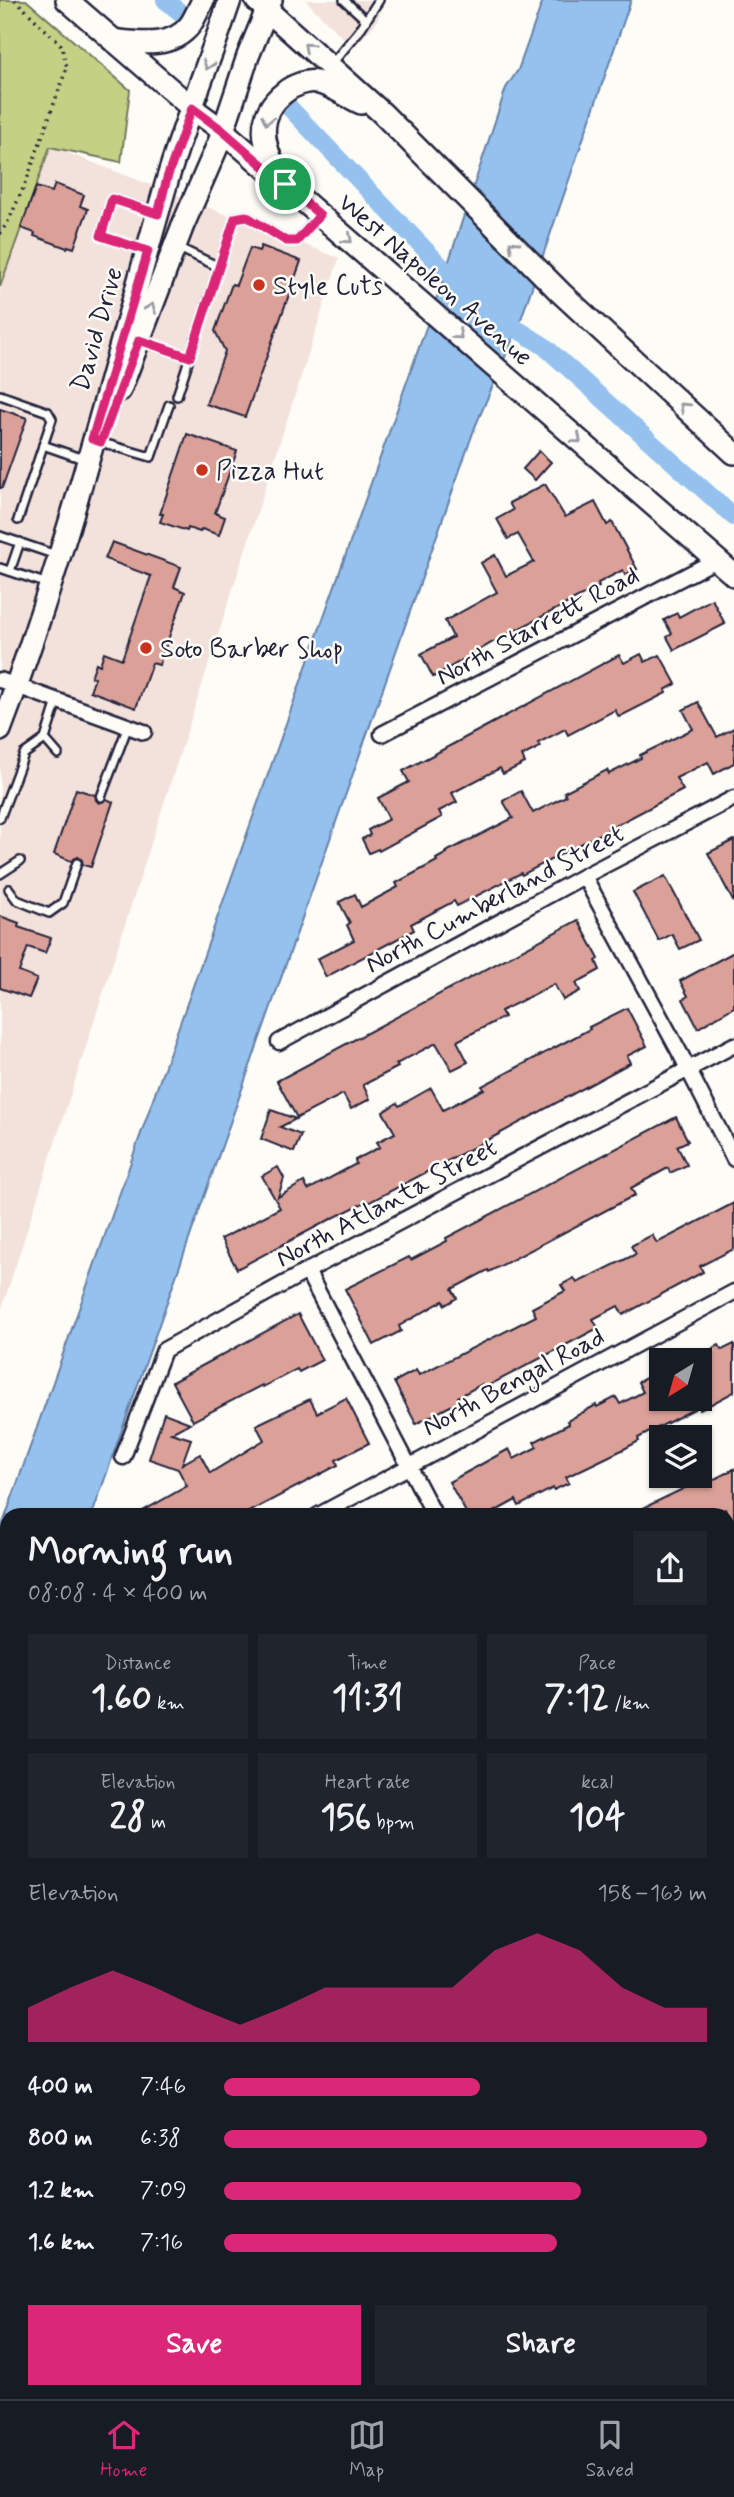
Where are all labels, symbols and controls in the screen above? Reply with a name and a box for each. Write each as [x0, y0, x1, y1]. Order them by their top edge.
one-way arrow [303, 42, 316, 55]
one-way arrow [203, 58, 217, 70]
one-way arrow [261, 114, 275, 126]
pin [255, 154, 315, 214]
icon: arrive [266, 165, 304, 203]
street label: West Napoleon Avenue [330, 187, 539, 374]
one-way arrow [339, 231, 352, 243]
one-way arrow [508, 240, 521, 253]
street label: David Drive [64, 263, 132, 396]
place label: Style Cuts [273, 270, 383, 304]
marker: Style Cuts [251, 277, 267, 293]
one-way arrow [143, 303, 157, 315]
one-way arrow [450, 327, 463, 339]
one-way arrow [679, 402, 692, 415]
one-way arrow [569, 431, 582, 443]
place label: Pizza Hut [216, 455, 324, 489]
marker: Pizza Hut [194, 462, 210, 478]
street label: North Starrett Road [431, 559, 645, 695]
place label: Soto Barber Shop [160, 633, 343, 667]
marker: Soto Barber Shop [138, 640, 154, 656]
street label: North Cumberland Street [360, 817, 630, 982]
street label: North Atlanta Street [271, 1131, 503, 1276]
street label: North Bengal Road [417, 1320, 612, 1447]
north arrow [649, 1348, 712, 1410]
map controls [649, 1348, 712, 1488]
button: layers [649, 1425, 712, 1488]
text: Morning run [28, 1528, 233, 1577]
button: share [633, 1531, 707, 1605]
text: 08:08 · 4 × 400 m [28, 1579, 208, 1609]
text: Distance [104, 1651, 171, 1676]
text: Time [348, 1651, 387, 1676]
text: Pace [578, 1651, 616, 1676]
text: 1.60 [91, 1676, 152, 1722]
text: 11:31 [332, 1676, 403, 1722]
text: 7:12 [544, 1676, 609, 1722]
text: km [152, 1691, 185, 1716]
text: /km [609, 1691, 650, 1716]
text: Elevation [100, 1770, 175, 1795]
text: Heart rate [325, 1770, 410, 1795]
text: kcal [581, 1770, 613, 1795]
text: 28 [110, 1795, 146, 1841]
text: 156 [320, 1795, 371, 1841]
text: 104 [569, 1795, 625, 1841]
text: m [146, 1810, 166, 1835]
text: bpm [371, 1810, 415, 1835]
text: Elevation [28, 1879, 119, 1909]
text: 158–163 m [597, 1879, 707, 1909]
text: 400 m [28, 2072, 93, 2102]
text: 7:46 [140, 2072, 186, 2102]
text: 800 m [28, 2124, 92, 2154]
text: 6:38 [140, 2124, 181, 2154]
text: 1.2 km [28, 2176, 94, 2206]
text: 7:09 [140, 2176, 187, 2206]
text: 1.6 km [28, 2228, 95, 2258]
text: 7:16 [140, 2228, 183, 2258]
button: Save [28, 2305, 361, 2385]
button: Share [375, 2305, 707, 2385]
tab: Home [100, 2416, 147, 2483]
tab: Map [348, 2416, 386, 2483]
tab: Saved [586, 2416, 634, 2483]

